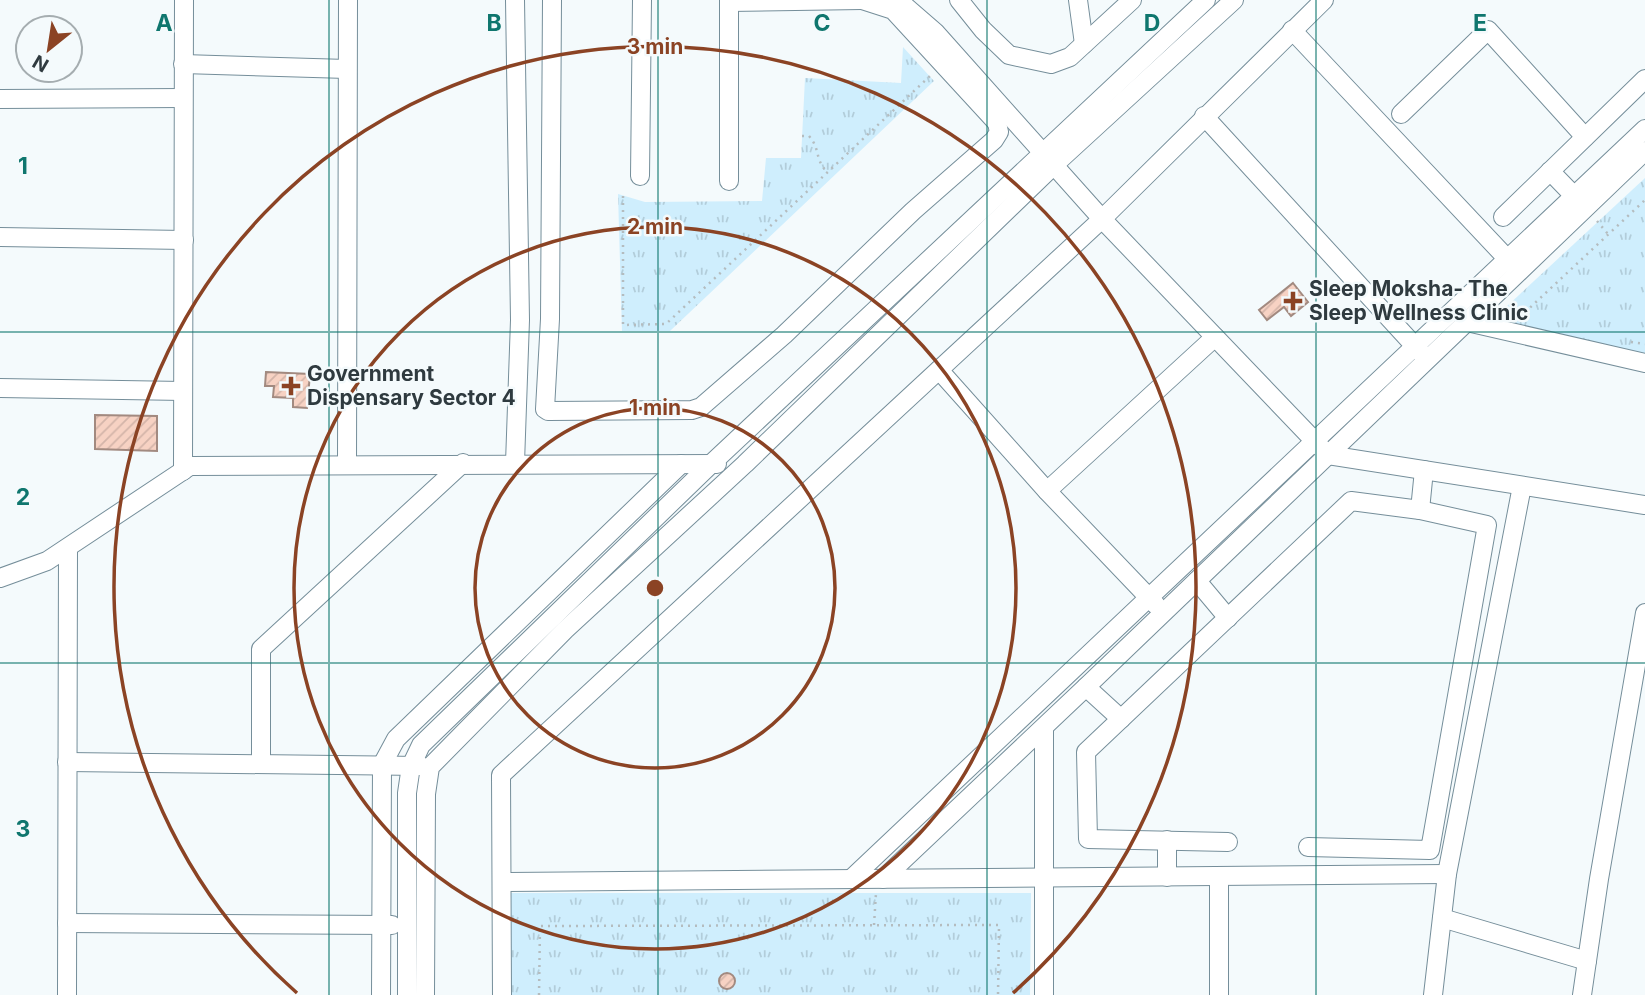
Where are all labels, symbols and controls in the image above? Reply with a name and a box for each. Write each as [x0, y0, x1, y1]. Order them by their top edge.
text: A [155, 9, 173, 37]
text: B [486, 9, 502, 37]
text: C [813, 9, 831, 37]
text: D [1144, 9, 1160, 37]
text: E [1473, 9, 1487, 37]
north arrow [14, 14, 84, 84]
text: 3 min [627, 34, 683, 59]
text: N [29, 50, 53, 77]
text: 1 [18, 152, 28, 180]
text: 2 min [627, 214, 683, 239]
place label: Sleep Moksha- The Sleep Wellness Clinic [1309, 276, 1528, 325]
marker: Sleep Moksha- The Sleep Wellness Clinic [1283, 291, 1303, 311]
place label: Government Dispensary Sector 4 [307, 361, 516, 410]
marker: Government Dispensary Sector 4 [281, 376, 301, 396]
text: 1 min [629, 395, 681, 420]
text: 2 [16, 483, 30, 511]
centre of rings [643, 576, 667, 600]
text: 3 [16, 815, 30, 843]

